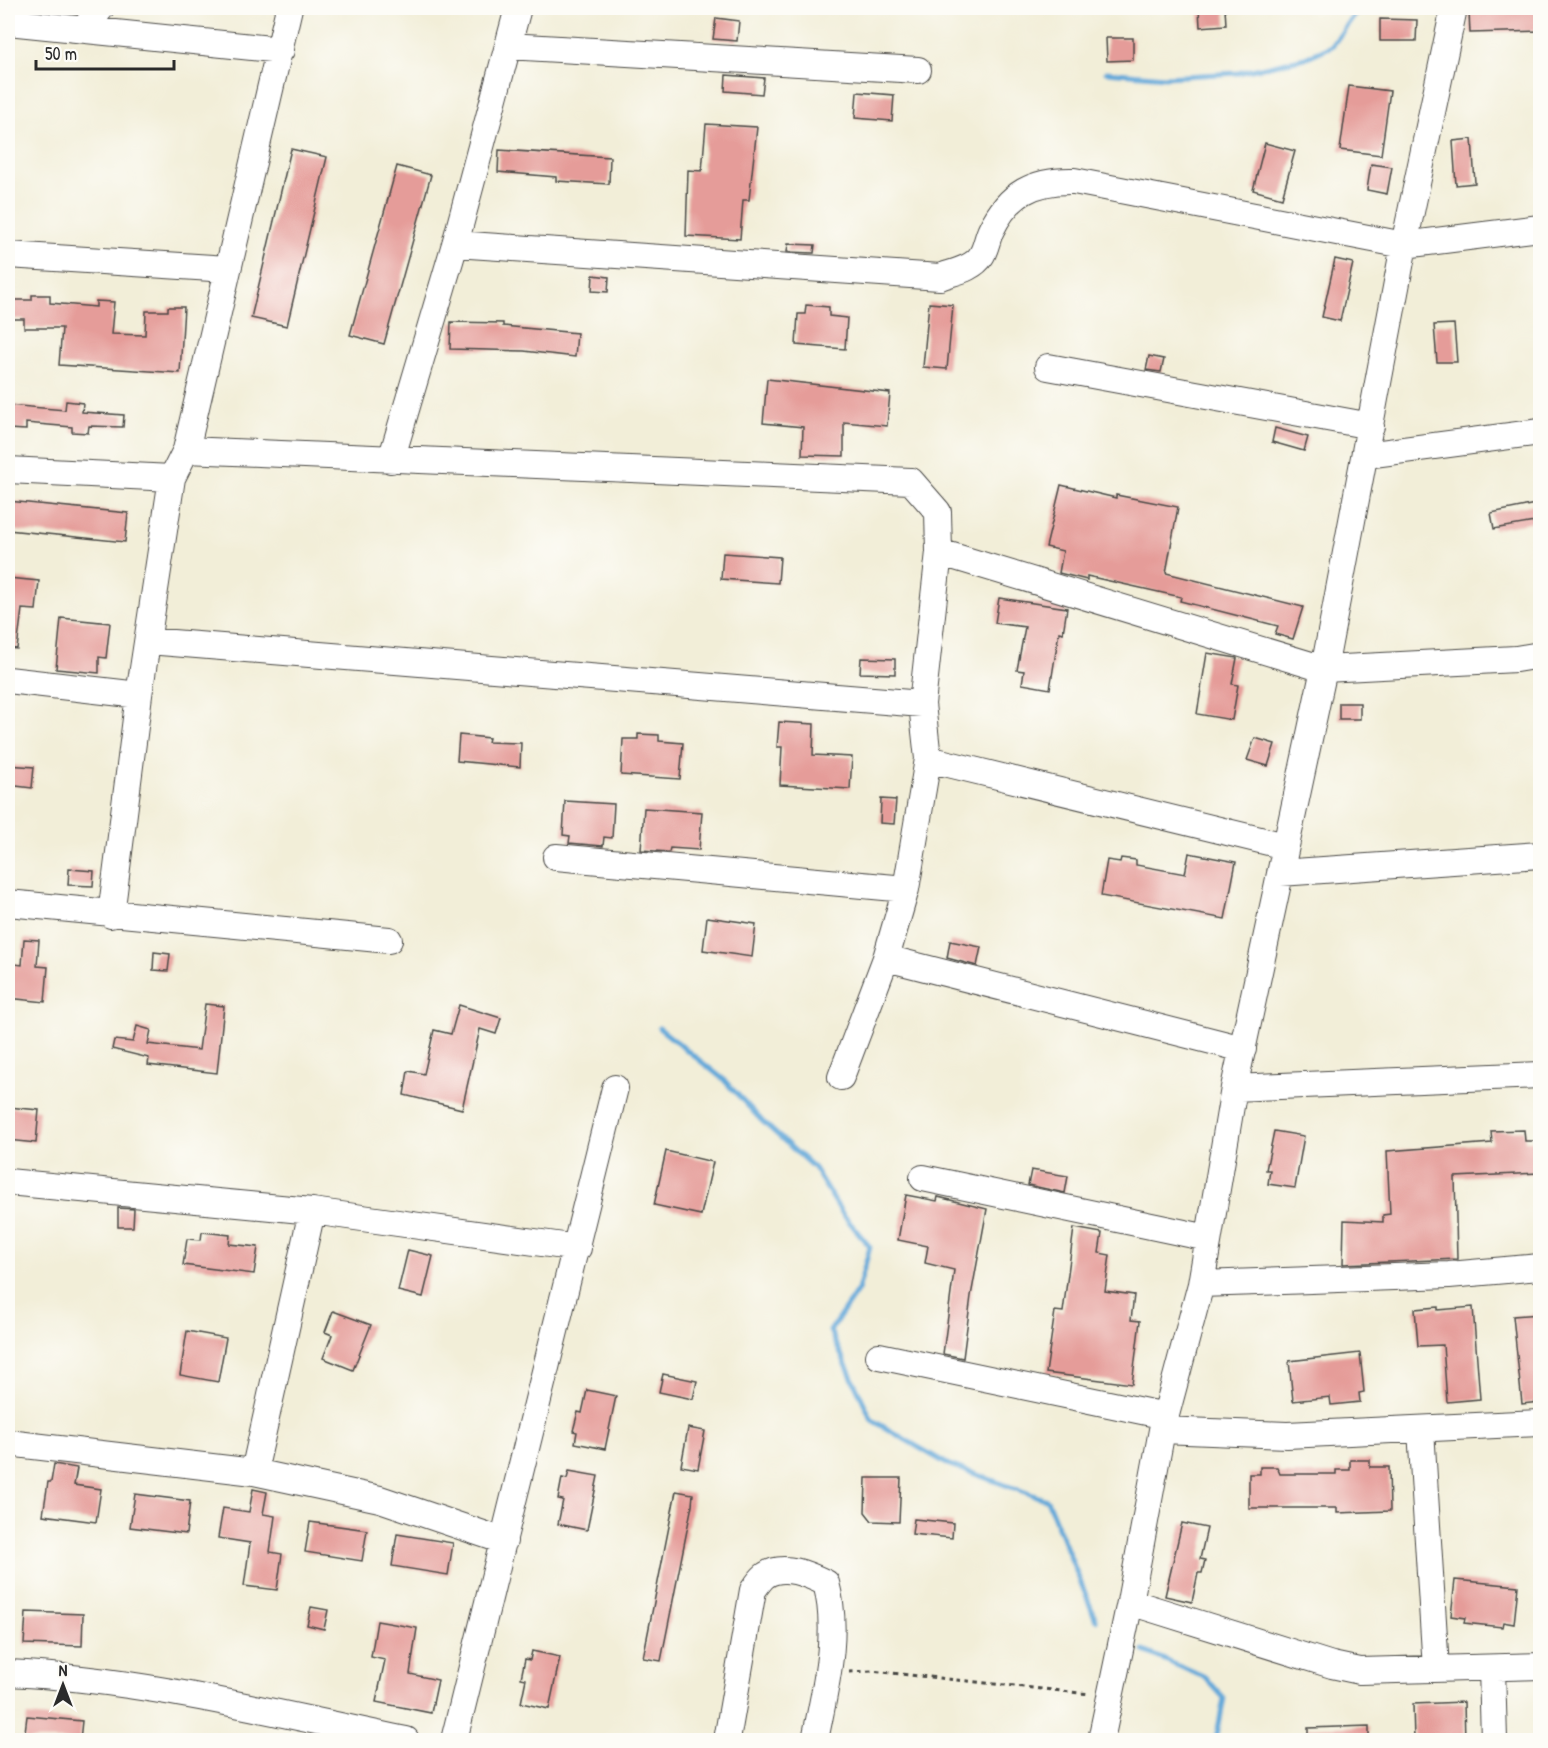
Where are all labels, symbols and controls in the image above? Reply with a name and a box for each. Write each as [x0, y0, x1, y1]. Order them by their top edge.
scale bar [36, 33, 174, 71]
text: 50 m [45, 41, 77, 66]
north arrow [33, 1655, 93, 1715]
text: N [59, 1659, 68, 1681]

